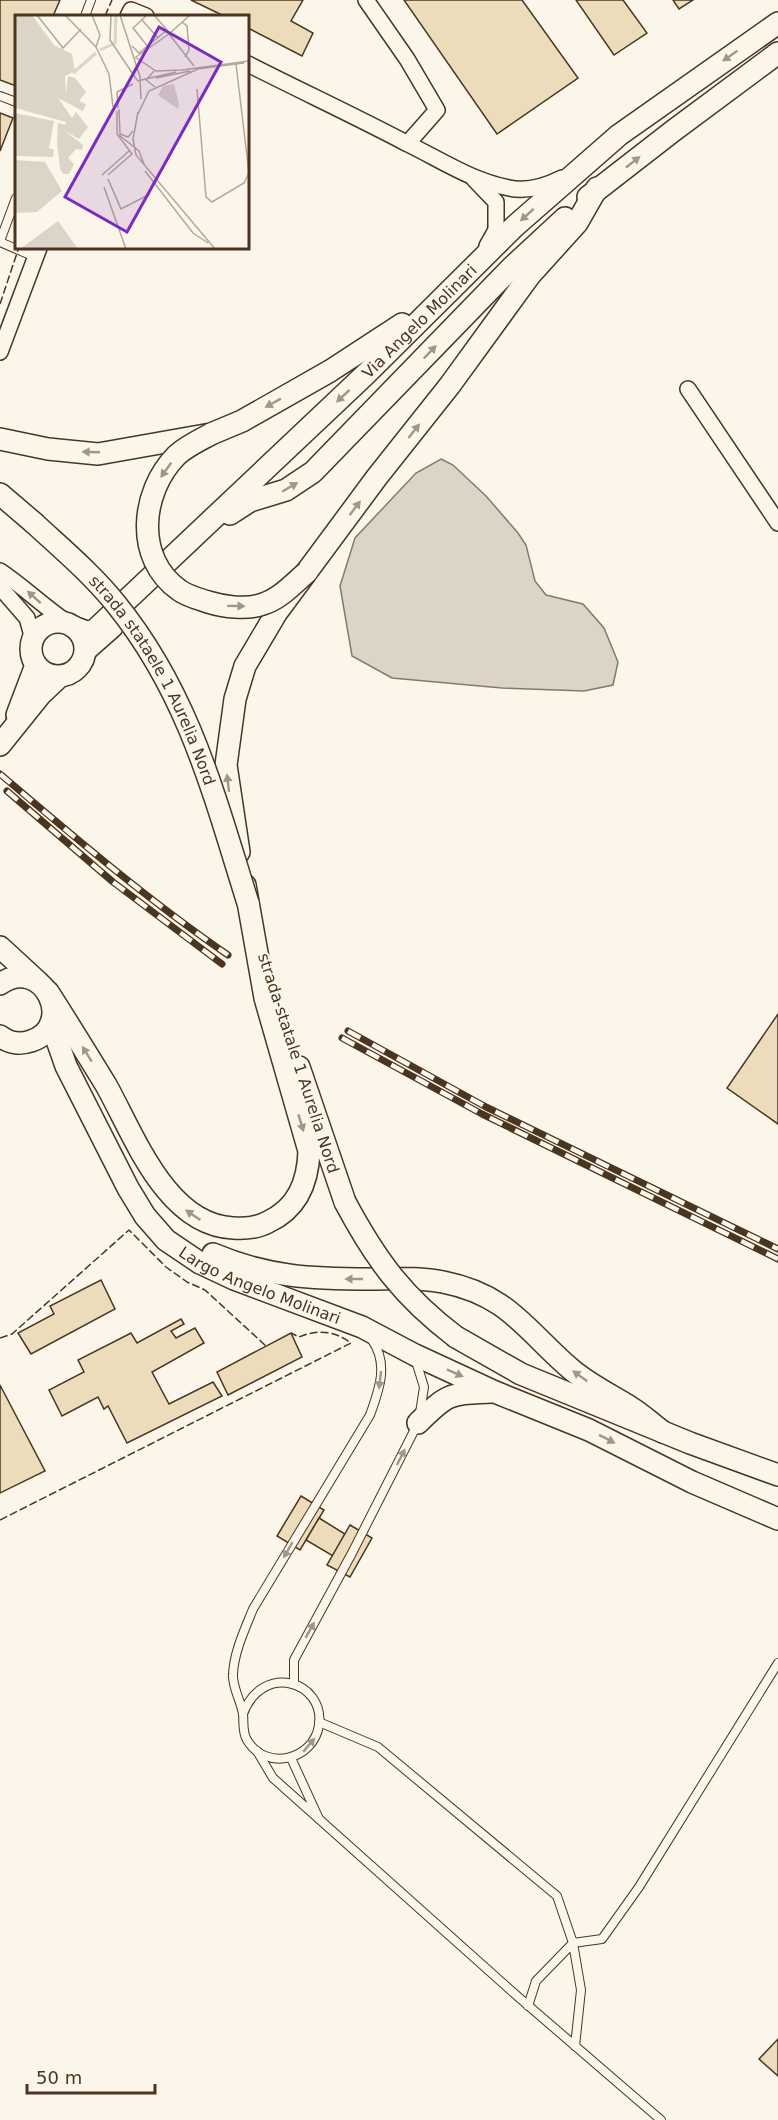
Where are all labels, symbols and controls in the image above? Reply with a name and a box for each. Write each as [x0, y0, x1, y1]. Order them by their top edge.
inset map [15, 15, 249, 249]
one-way arrow [722, 50, 738, 61]
one-way arrow [625, 155, 641, 168]
one-way arrow [520, 208, 535, 221]
street label: Via Angelo Molinari [358, 261, 481, 382]
one-way arrow [422, 345, 436, 359]
one-way arrow [336, 388, 350, 402]
one-way arrow [265, 398, 281, 409]
one-way arrow [407, 424, 419, 439]
one-way arrow [82, 448, 101, 457]
one-way arrow [160, 461, 172, 477]
one-way arrow [282, 481, 298, 492]
one-way arrow [348, 500, 360, 515]
street label: strada stataele 1 Aurelia Nord [85, 571, 219, 788]
one-way arrow [27, 591, 42, 604]
one-way arrow [227, 601, 246, 611]
one-way arrow [223, 773, 233, 792]
street label: strada statale 1 Aurelia Nord [254, 951, 343, 1176]
one-way arrow [81, 1046, 92, 1062]
one-way arrow [297, 1114, 306, 1132]
one-way arrow [186, 1209, 202, 1221]
street label: Largo Angelo Molinari [175, 1243, 343, 1328]
one-way arrow [345, 1274, 364, 1284]
one-way arrow [446, 1369, 464, 1378]
one-way arrow [375, 1370, 385, 1389]
one-way arrow [573, 1370, 588, 1382]
one-way arrow [598, 1434, 615, 1443]
one-way arrow [396, 1449, 406, 1466]
one-way arrow [282, 1542, 293, 1558]
one-way arrow [305, 1621, 315, 1638]
one-way arrow [302, 1738, 315, 1753]
scale bar [27, 2057, 154, 2095]
text: 50 m [36, 2067, 82, 2088]

